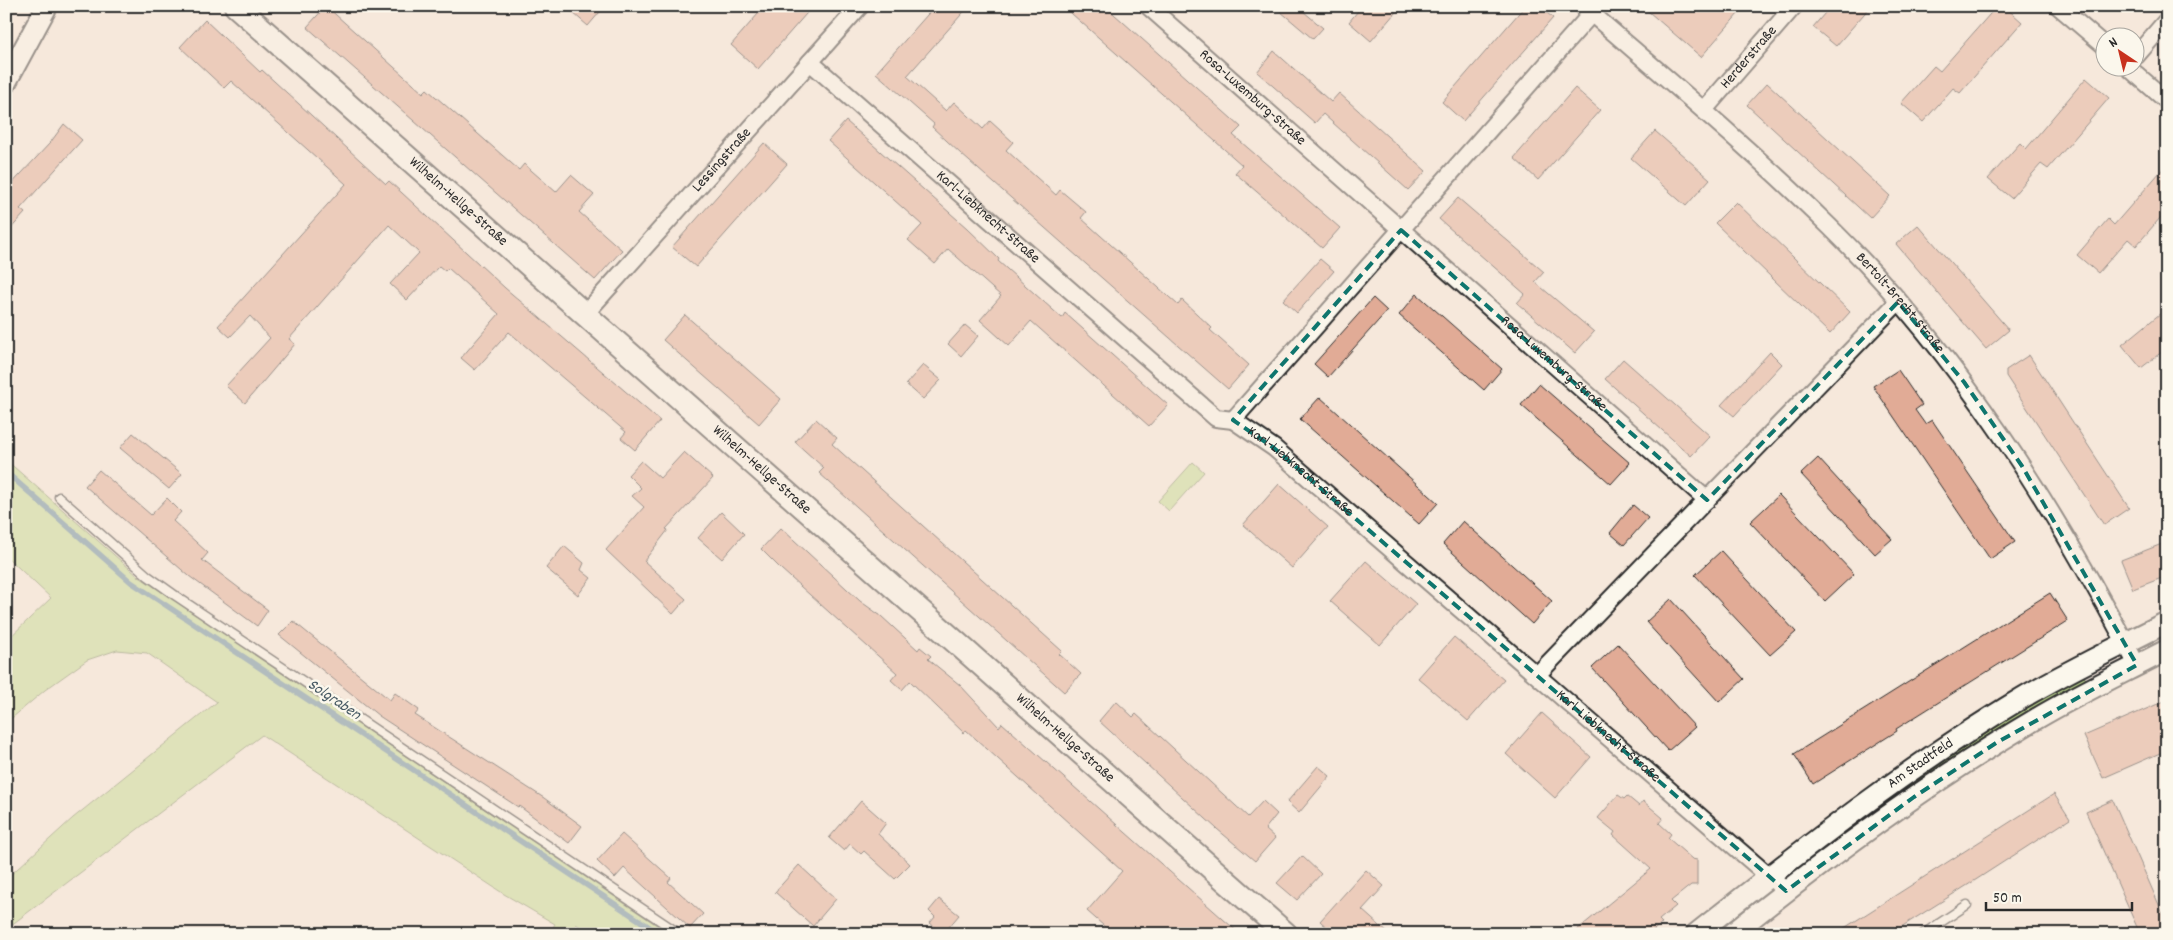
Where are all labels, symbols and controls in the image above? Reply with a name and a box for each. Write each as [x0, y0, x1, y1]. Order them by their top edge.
street label: Herderstraße [1716, 21, 1783, 94]
north arrow [2096, 28, 2146, 78]
text: N [2105, 33, 2122, 53]
street label: Rosa-Luxemburg-Straße [1194, 45, 1311, 152]
street label: Lessingstraße [687, 123, 757, 197]
street label: Wilhelm-Hellge-Straße [403, 152, 512, 252]
street label: Karl-Liebknecht-Straße [931, 166, 1045, 270]
street label: Bertolt-Brecht-Straße [1850, 248, 1950, 359]
street label: Rosa-Luxemburg-Straße [1495, 311, 1612, 418]
street label: Wilhelm-Hellge-Straße [707, 420, 816, 520]
street label: Karl-Liebknecht-Straße [1242, 422, 1358, 523]
water label: Solgraben [303, 674, 366, 727]
street label: Karl-Liebknecht-Straße [1551, 685, 1665, 789]
street label: Wilhelm-Hellge-Straße [1010, 689, 1119, 789]
street label: Am Stadtfeld [1883, 733, 1958, 795]
scale bar [1986, 880, 2132, 912]
text: 50 m [1993, 888, 2022, 910]

